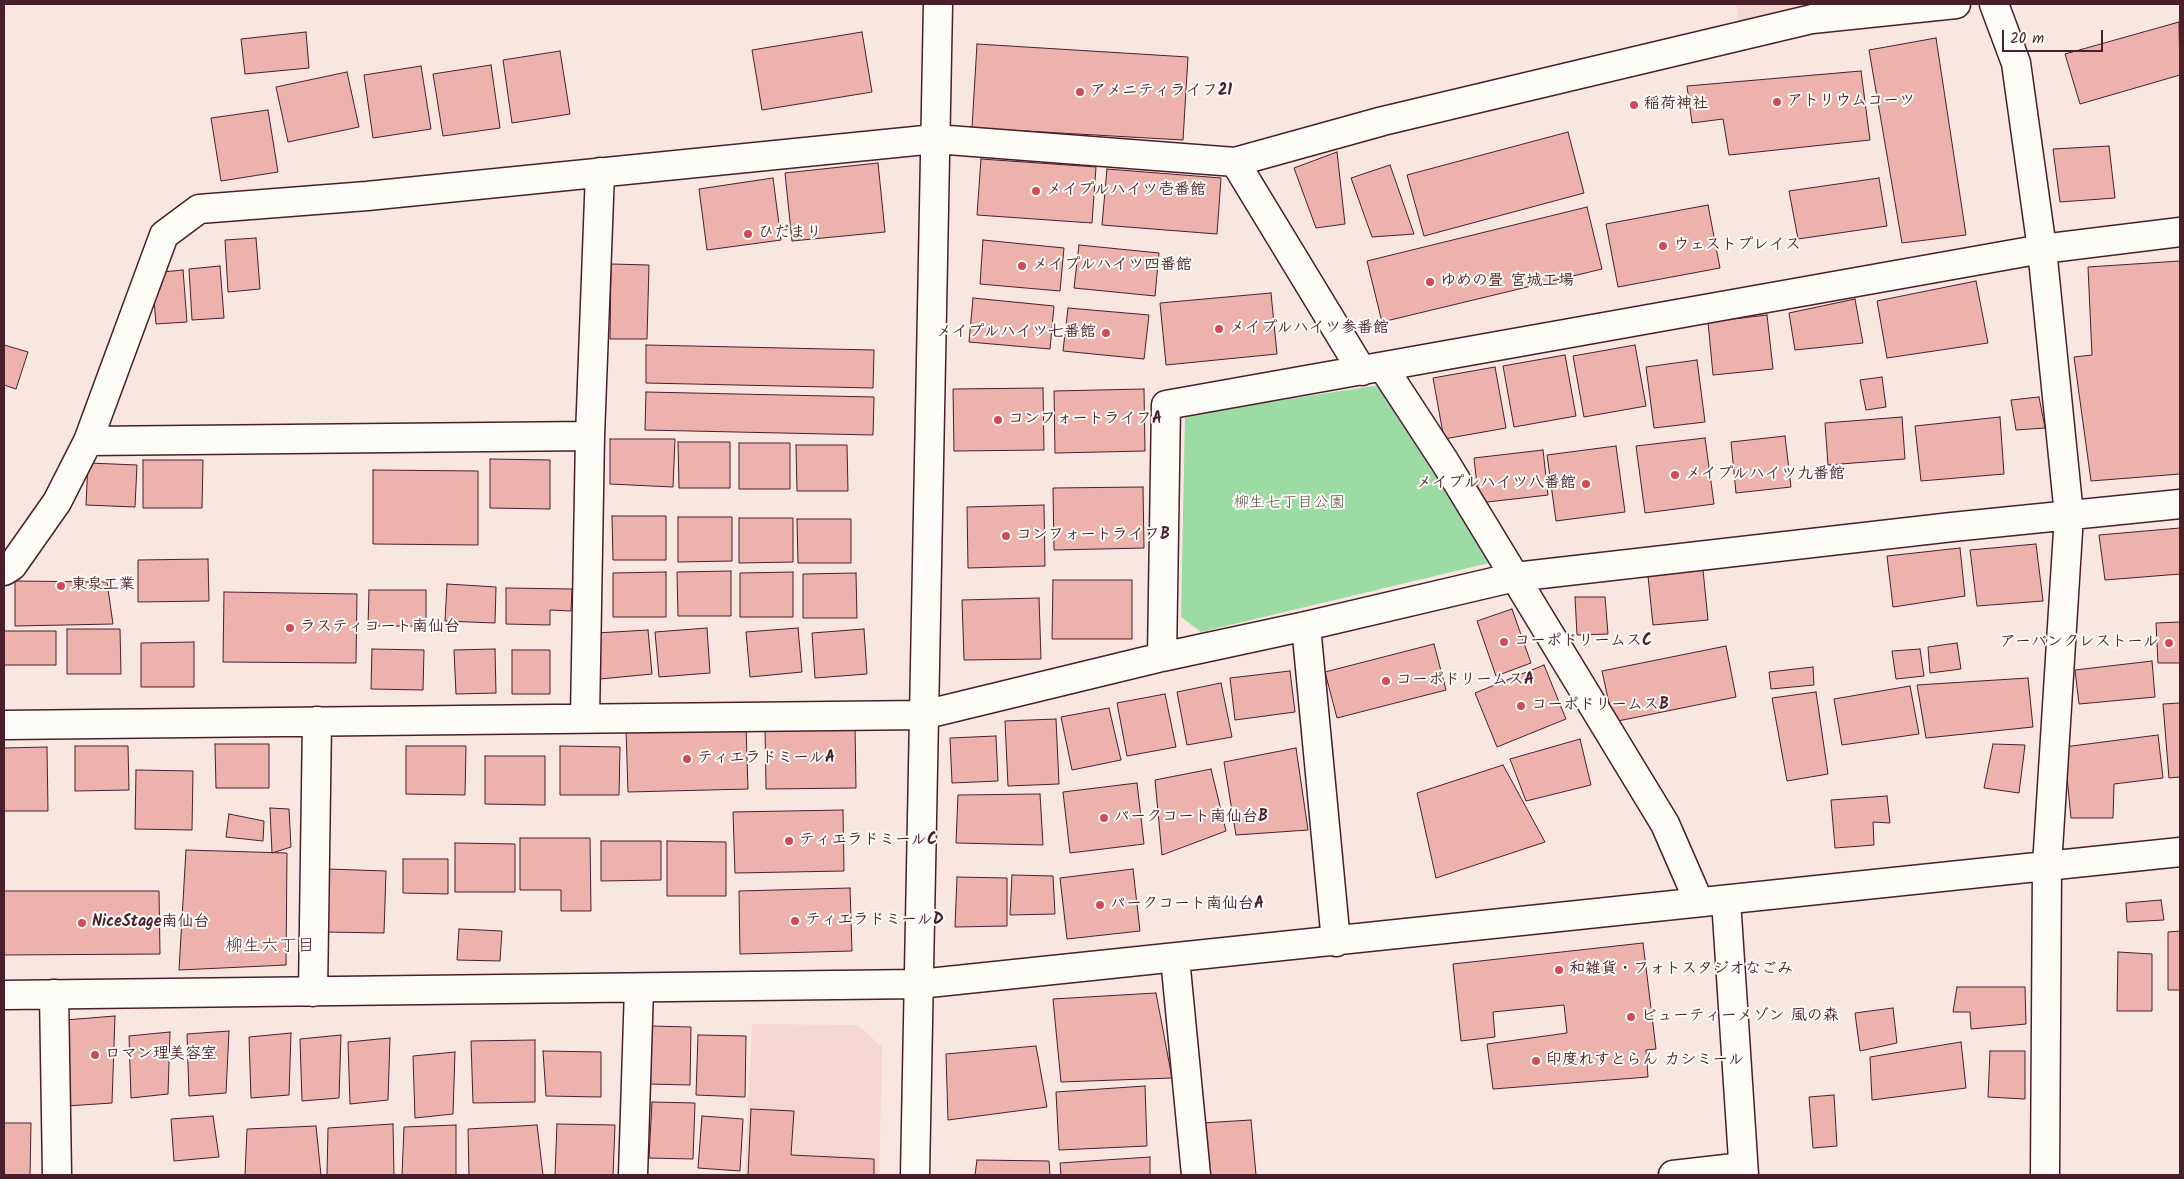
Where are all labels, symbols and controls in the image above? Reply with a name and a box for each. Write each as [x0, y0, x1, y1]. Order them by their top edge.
scale bar [2004, 20, 2105, 52]
text: 20 m [2010, 27, 2044, 51]
place label: アメニティライフ21 [1090, 82, 1232, 102]
marker: アメニティライフ21 [1074, 86, 1086, 98]
place label: アトリウムコーツ [1787, 92, 1915, 112]
place label: 稲荷神社 [1644, 95, 1708, 115]
marker: アトリウムコーツ [1771, 96, 1783, 108]
marker: 稲荷神社 [1628, 99, 1640, 111]
place label: メイプルハイツ壱番館 [1046, 181, 1206, 201]
marker: メイプルハイツ壱番館 [1030, 185, 1042, 197]
place label: ひだまり [758, 224, 822, 244]
marker: ひだまり [742, 228, 754, 240]
place label: ウェストプレイス [1673, 236, 1801, 256]
marker: ウェストプレイス [1657, 240, 1669, 252]
place label: メイプルハイツ四番館 [1032, 256, 1192, 276]
marker: メイプルハイツ四番館 [1016, 260, 1028, 272]
place label: ゆめの畳 宮城工場 [1440, 272, 1574, 292]
marker: ゆめの畳 宮城工場 [1424, 276, 1436, 288]
place label: メイプルハイツ参番館 [1229, 319, 1389, 339]
place label: メイプルハイツ七番館 [936, 323, 1096, 343]
marker: メイプルハイツ参番館 [1213, 323, 1225, 335]
marker: メイプルハイツ七番館 [1100, 327, 1112, 339]
place label: コンフォートライフA [1008, 410, 1162, 430]
marker: コンフォートライフA [992, 414, 1004, 426]
place label: メイプルハイツ九番館 [1685, 465, 1845, 485]
marker: メイプルハイツ九番館 [1669, 469, 1681, 481]
place label: メイプルハイツ八番館 [1416, 474, 1576, 494]
marker: メイプルハイツ八番館 [1580, 478, 1592, 490]
park label: 柳生七丁目公園 [1233, 494, 1345, 514]
place label: コンフォートライフB [1016, 526, 1170, 546]
marker: コンフォートライフB [1000, 530, 1012, 542]
place label: 東泉工業 [71, 576, 135, 596]
marker: 東泉工業 [55, 580, 67, 592]
place label: ラスティコート南仙台 [300, 618, 460, 638]
marker: ラスティコート南仙台 [284, 622, 296, 634]
place label: コーポドリームスC [1514, 632, 1652, 652]
place label: アーバンクレストール [2000, 633, 2159, 653]
marker: コーポドリームスC [1498, 636, 1510, 648]
marker: アーバンクレストール [2163, 637, 2175, 649]
place label: コーポドリームスA [1396, 671, 1534, 691]
marker: コーポドリームスA [1380, 675, 1392, 687]
place label: コーポドリームスB [1531, 696, 1669, 716]
marker: コーポドリームスB [1515, 700, 1527, 712]
place label: ティエラドミールA [697, 749, 835, 769]
marker: ティエラドミールA [681, 753, 693, 765]
place label: パークコート南仙台B [1114, 808, 1268, 828]
marker: パークコート南仙台B [1098, 812, 1110, 824]
place label: ティエラドミールC [799, 831, 937, 851]
marker: ティエラドミールC [783, 835, 795, 847]
place label: パークコート南仙台A [1110, 895, 1264, 915]
marker: パークコート南仙台A [1094, 899, 1106, 911]
place label: ティエラドミールD [805, 911, 944, 931]
place label: NiceStage南仙台 [92, 913, 210, 933]
marker: ティエラドミールD [789, 915, 801, 927]
marker: NiceStage南仙台 [76, 917, 88, 929]
district label: 柳生六丁目 [225, 937, 315, 959]
place label: 和雑貨・フォトスタジオなごみ [1569, 960, 1793, 980]
marker: 和雑貨・フォトスタジオなごみ [1553, 964, 1565, 976]
place label: ビューティーメゾン 風の森 [1641, 1007, 1839, 1027]
marker: ビューティーメゾン 風の森 [1625, 1011, 1637, 1023]
place label: ロマン理美容室 [105, 1045, 217, 1065]
marker: ロマン理美容室 [89, 1049, 101, 1061]
place label: 印度れすとらん カシミール [1546, 1051, 1744, 1071]
marker: 印度れすとらん カシミール [1530, 1055, 1542, 1067]

